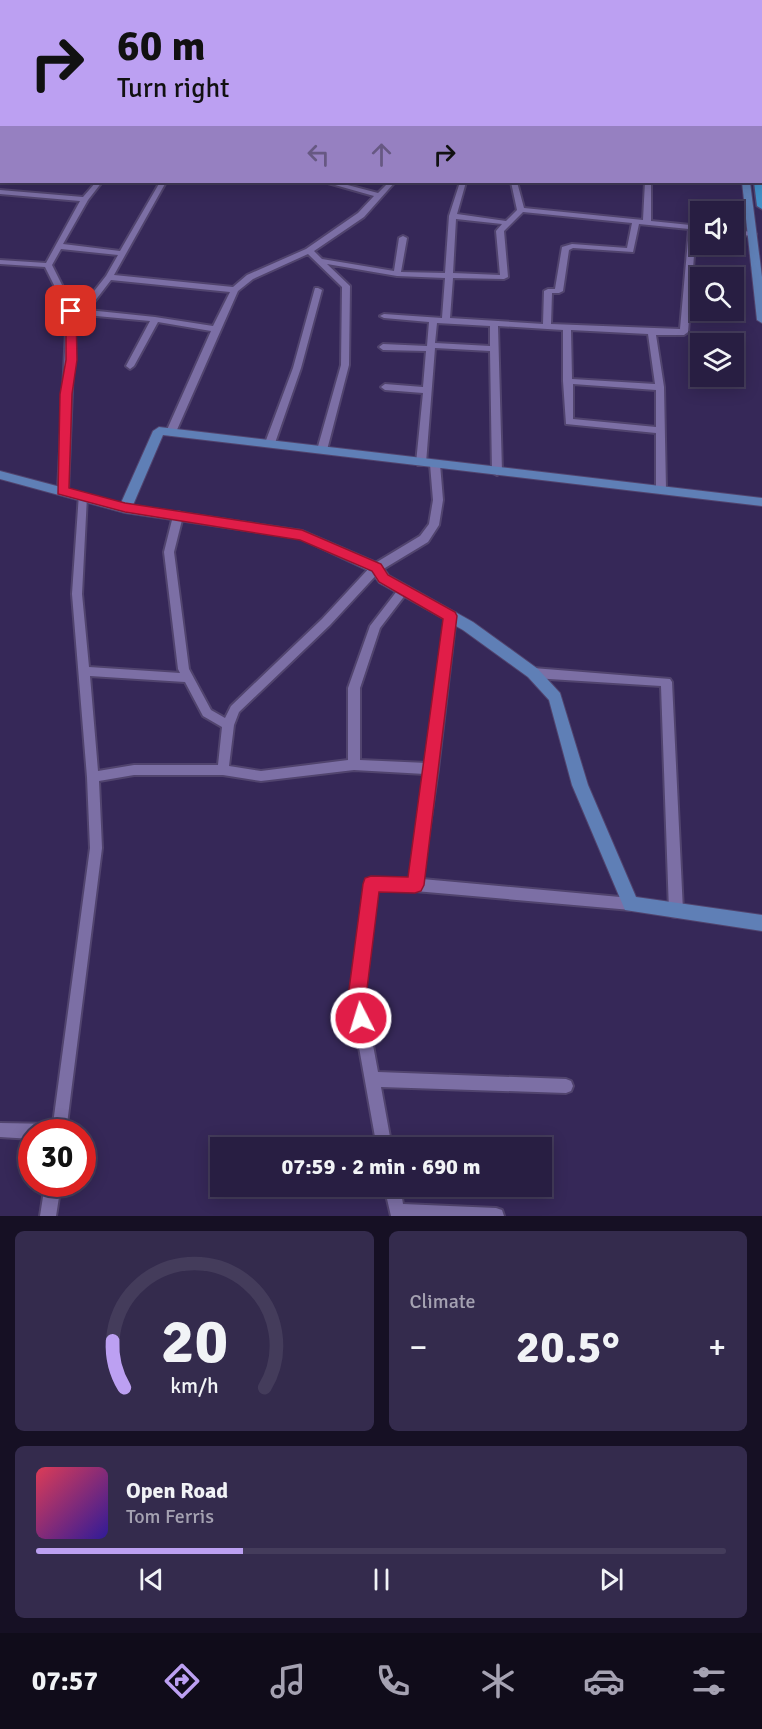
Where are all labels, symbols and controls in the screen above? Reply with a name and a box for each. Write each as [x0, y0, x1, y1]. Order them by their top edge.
text: 60 m [117, 21, 206, 72]
icon: right [18, 24, 96, 102]
text: Turn right [117, 72, 230, 105]
icon: left [302, 138, 335, 171]
icon: ahead [365, 138, 398, 171]
icon: right [428, 138, 461, 171]
map controls [690, 201, 744, 387]
button: sound [690, 201, 744, 255]
button: search [690, 267, 744, 321]
pin [45, 285, 96, 336]
icon: arrive [54, 294, 87, 327]
button: layers [690, 333, 744, 387]
position arrow [329, 986, 393, 1050]
speed limit sign: 30 [18, 1119, 96, 1197]
text: 07:59 · 2 min · 690 m [281, 1153, 481, 1180]
text: Climate [410, 1289, 475, 1314]
text: 20 [161, 1303, 228, 1380]
text: 20.5° [516, 1320, 620, 1375]
text: − [410, 1327, 427, 1368]
text: + [708, 1327, 726, 1368]
text: km/h [170, 1373, 219, 1399]
text: Open Road [126, 1477, 228, 1504]
text: Tom Ferris [126, 1504, 214, 1529]
icon: previous [135, 1563, 168, 1596]
icon: pause [365, 1563, 398, 1596]
icon: next [595, 1563, 628, 1596]
icon: directions [161, 1660, 203, 1702]
icon: music [267, 1660, 309, 1702]
icon: phone [372, 1660, 414, 1702]
icon: climate [477, 1660, 519, 1702]
icon: car [583, 1660, 625, 1702]
icon: filters [688, 1660, 730, 1702]
text: 07:57 [32, 1665, 98, 1698]

